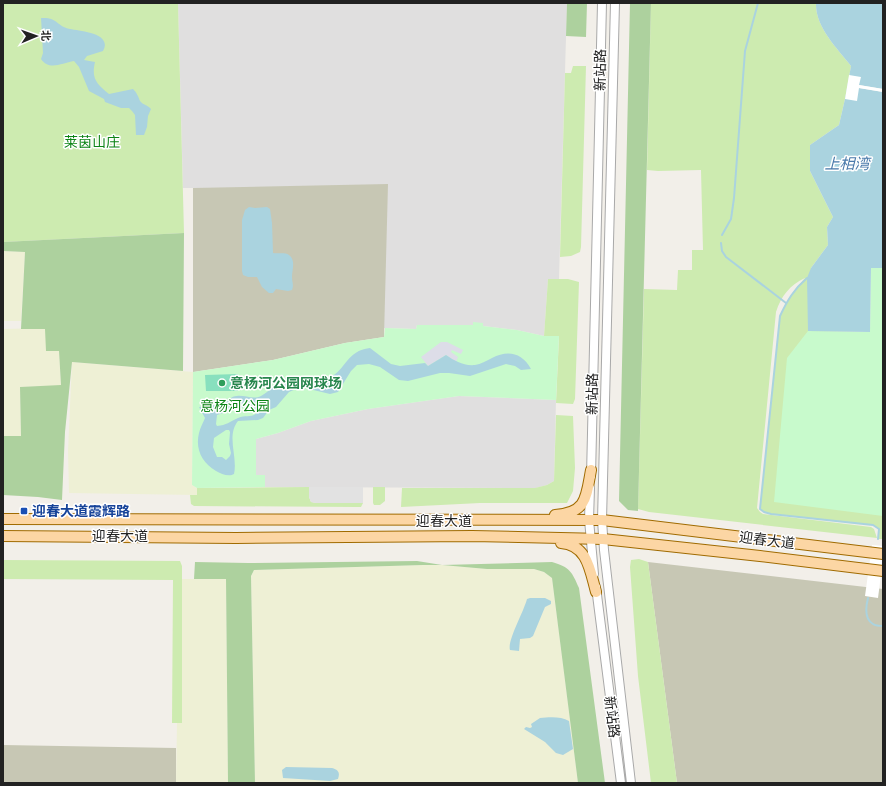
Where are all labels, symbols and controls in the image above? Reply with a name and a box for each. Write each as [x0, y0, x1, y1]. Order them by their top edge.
north arrow [16, 16, 56, 56]
text: 北 [39, 30, 54, 41]
street label: 新站路 [590, 49, 609, 91]
park label: 莱茵山庄 [64, 132, 120, 151]
water label: 上相湾 [824, 153, 872, 173]
place label: 意杨河公园网球场 [230, 373, 342, 392]
street label: 新站路 [582, 373, 601, 415]
marker: 意杨河公园网球场 [217, 378, 227, 388]
park label: 意杨河公园 [200, 396, 270, 415]
place label: 迎春大道霞辉路 [32, 501, 130, 520]
marker: 迎春大道霞辉路 [19, 506, 29, 516]
street label: 迎春大道 [416, 511, 472, 530]
street label: 迎春大道 [92, 526, 148, 545]
street label: 迎春大道 [738, 527, 796, 552]
street label: 新站路 [601, 695, 624, 739]

